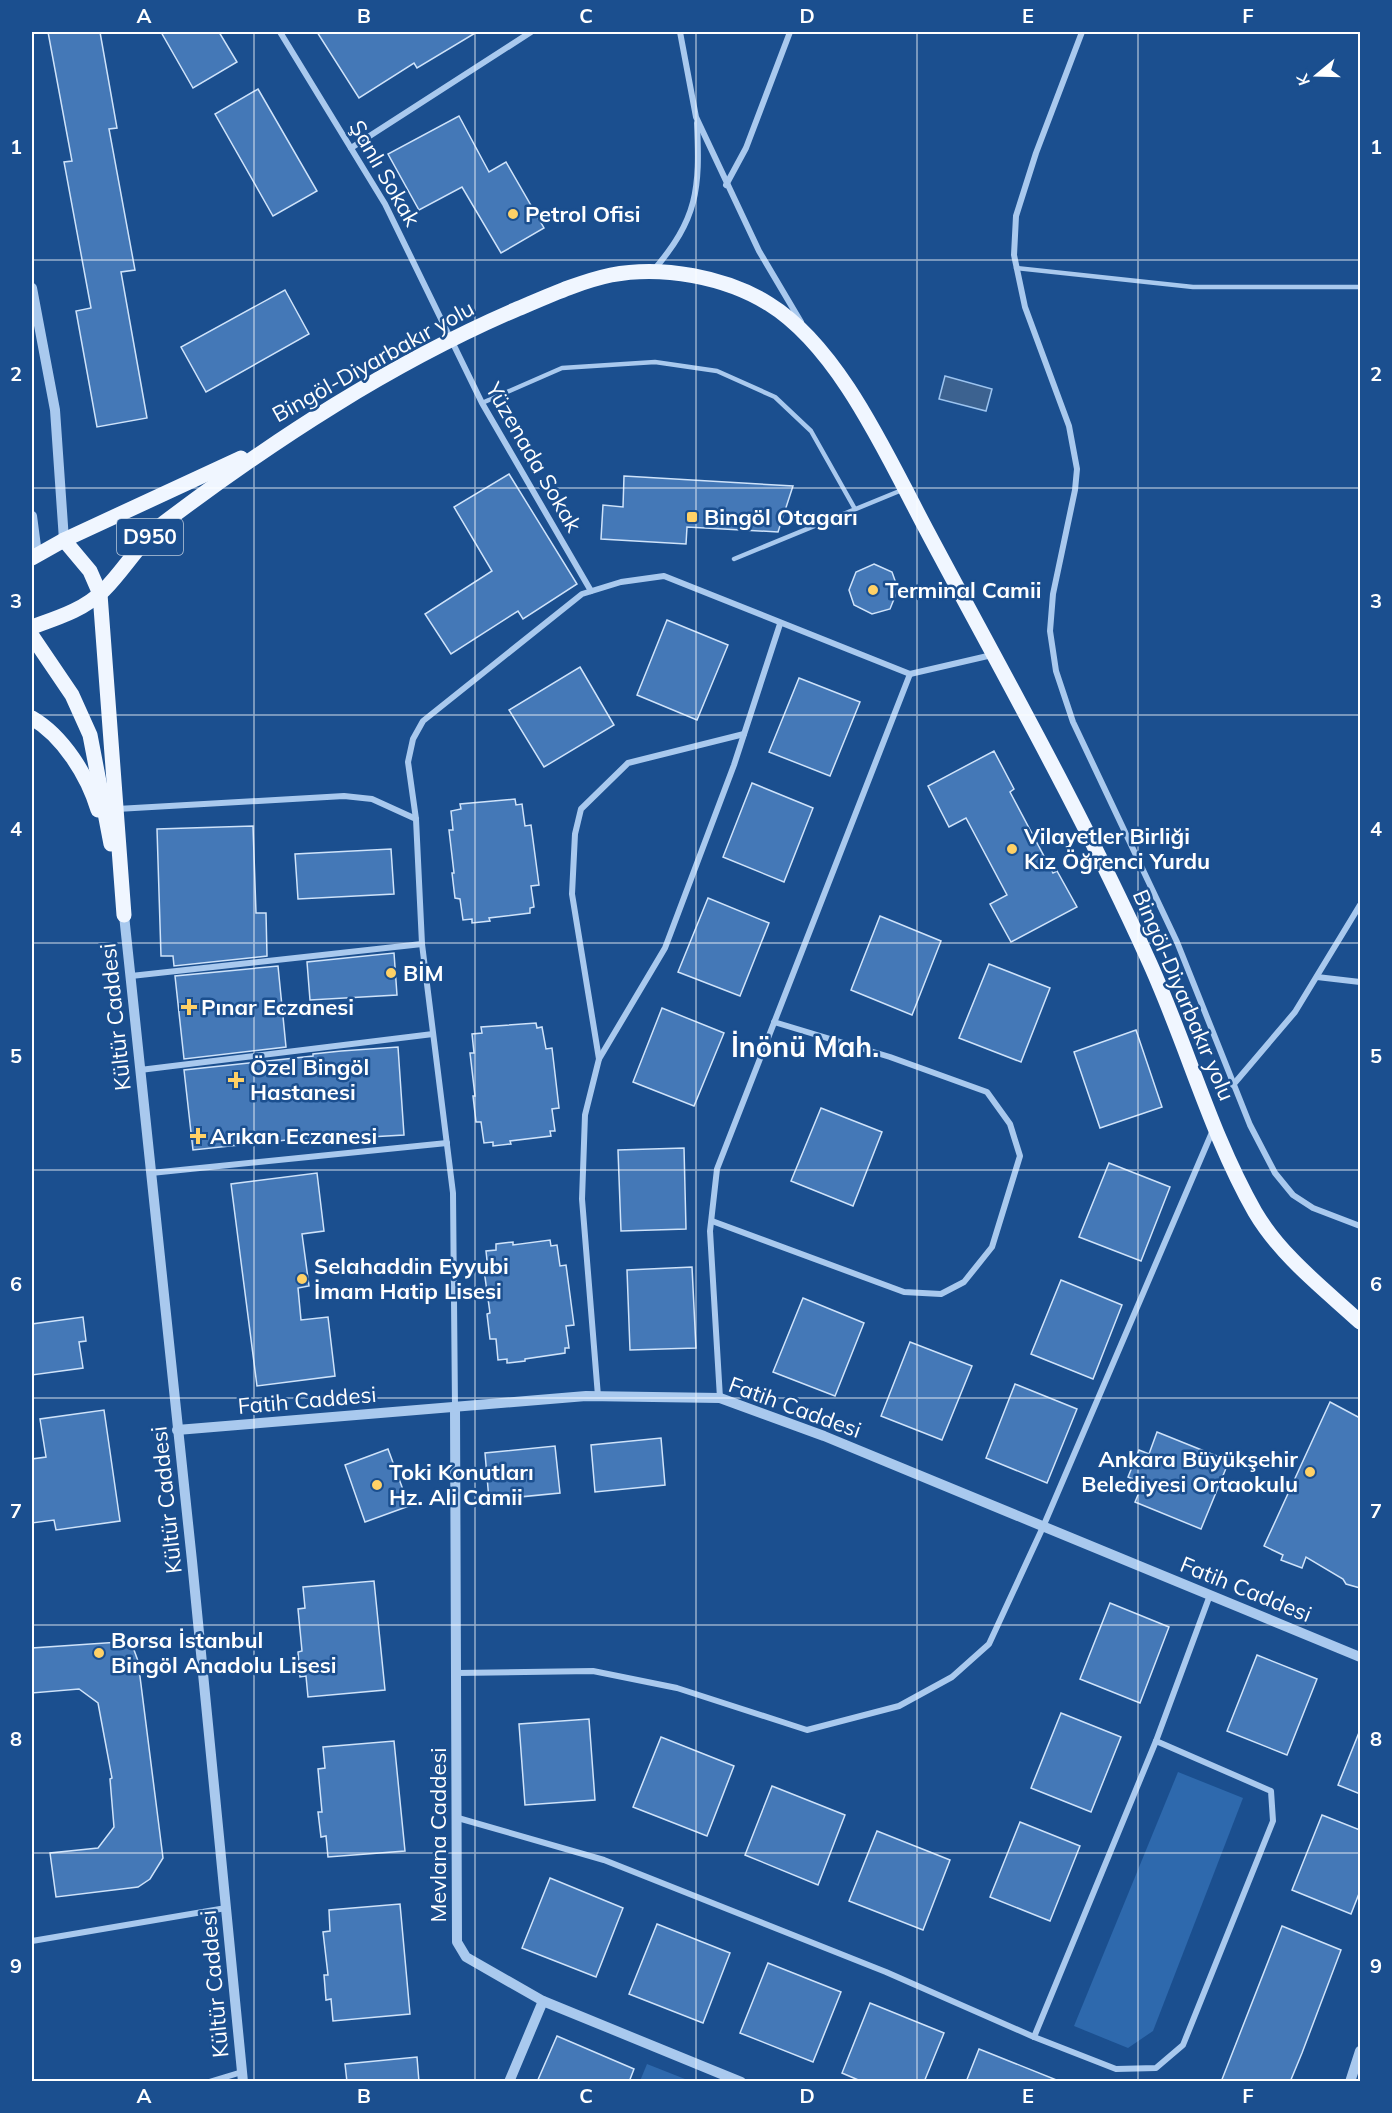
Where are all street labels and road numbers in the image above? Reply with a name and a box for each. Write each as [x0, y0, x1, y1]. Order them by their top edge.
street label: Şanlı Sokak [343, 115, 427, 232]
street label: Bingöl-Diyarbakır yolu [267, 294, 479, 428]
street label: Yüzenada Sokak [479, 376, 588, 537]
road number: D950 [117, 519, 183, 555]
street label: Bingöl-Diyarbakır yolu [1127, 885, 1241, 1105]
street label: Kültür Caddesi [93, 942, 137, 1092]
street label: Fatih Caddesi [725, 1370, 865, 1444]
street label: Fatih Caddesi [236, 1380, 378, 1420]
street label: Kültür Caddesi [144, 1425, 188, 1575]
street label: Fatih Caddesi [1176, 1550, 1316, 1628]
street label: Mevlana Caddesi [424, 1747, 452, 1923]
street label: Kültür Caddesi [194, 1909, 234, 2059]

